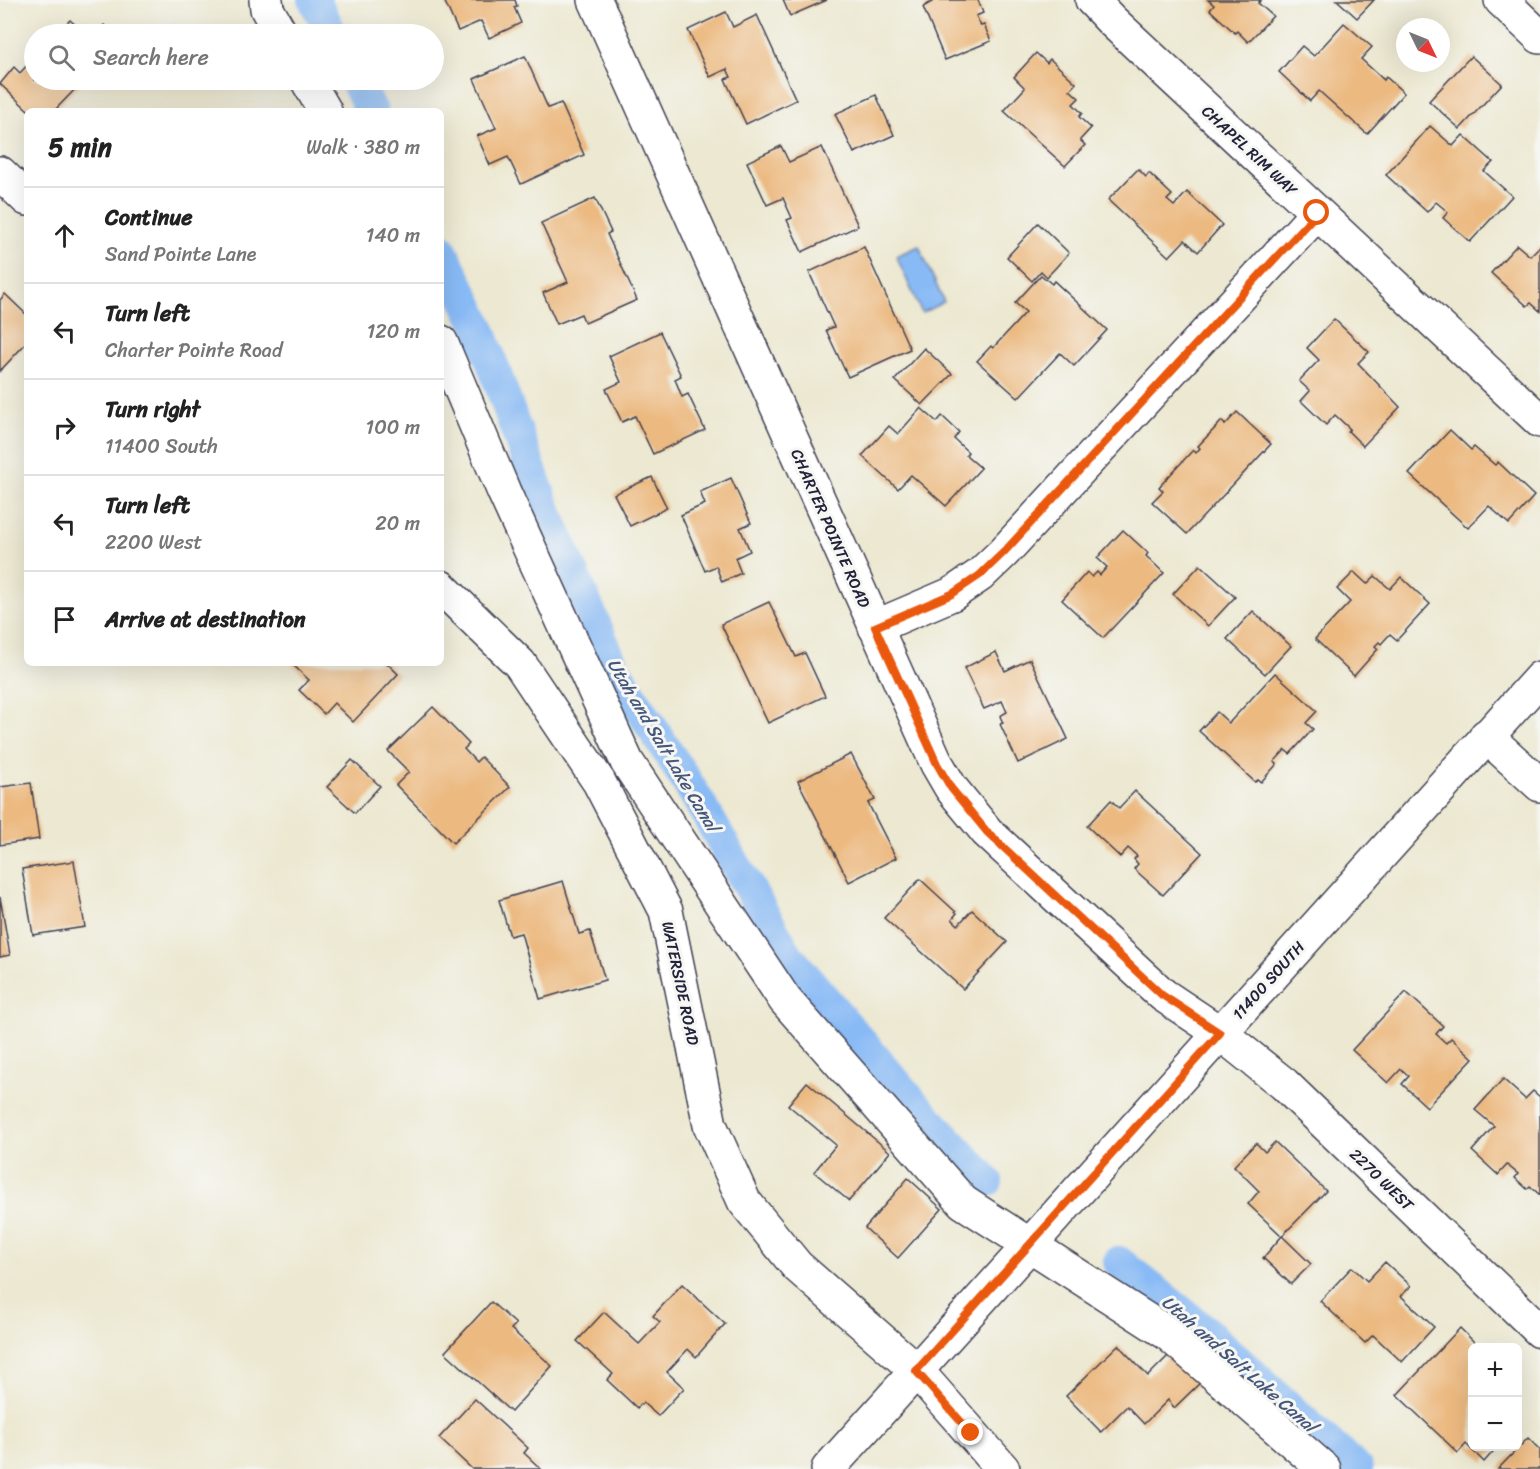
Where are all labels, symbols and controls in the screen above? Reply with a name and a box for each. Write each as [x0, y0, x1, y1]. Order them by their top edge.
north arrow [1396, 18, 1450, 72]
search box [24, 24, 444, 90]
text: Search here [93, 38, 209, 77]
icon: search [45, 41, 78, 74]
street label: CHAPEL RIM WAY [1195, 98, 1306, 204]
text: 5 min [48, 124, 112, 170]
text: Walk · 380 m [306, 130, 420, 165]
text: Continue [105, 198, 193, 237]
route start [1303, 199, 1329, 225]
text: 140 m [366, 218, 420, 253]
icon: ahead [48, 219, 81, 252]
text: Sand Pointe Lane [105, 237, 256, 272]
text: Turn left [105, 294, 190, 333]
text: 120 m [367, 314, 420, 349]
icon: left [48, 315, 81, 348]
text: Charter Pointe Road [105, 333, 282, 368]
text: Turn right [105, 390, 200, 429]
text: 100 m [366, 410, 420, 445]
icon: right [48, 411, 81, 444]
text: 11400 South [105, 429, 218, 464]
street label: CHARTER POINTE ROAD [782, 444, 879, 613]
text: Turn left [105, 486, 190, 525]
text: 20 m [375, 506, 420, 541]
icon: left [48, 507, 81, 540]
text: 2200 West [105, 525, 202, 560]
text: Arrive at destination [105, 600, 306, 639]
icon: arrive [48, 603, 81, 636]
water label: Utah and Salt Lake Canal [598, 652, 730, 841]
street label: WATERSIDE ROAD [653, 919, 708, 1048]
street label: 11400 SOUTH [1225, 934, 1312, 1027]
street label: 2270 WEST [1342, 1141, 1422, 1219]
water label: Utah and Salt Lake Canal [1154, 1287, 1327, 1444]
map controls [1468, 1343, 1522, 1451]
button: + [1468, 1343, 1522, 1397]
button: − [1468, 1397, 1522, 1451]
route end [957, 1419, 983, 1445]

